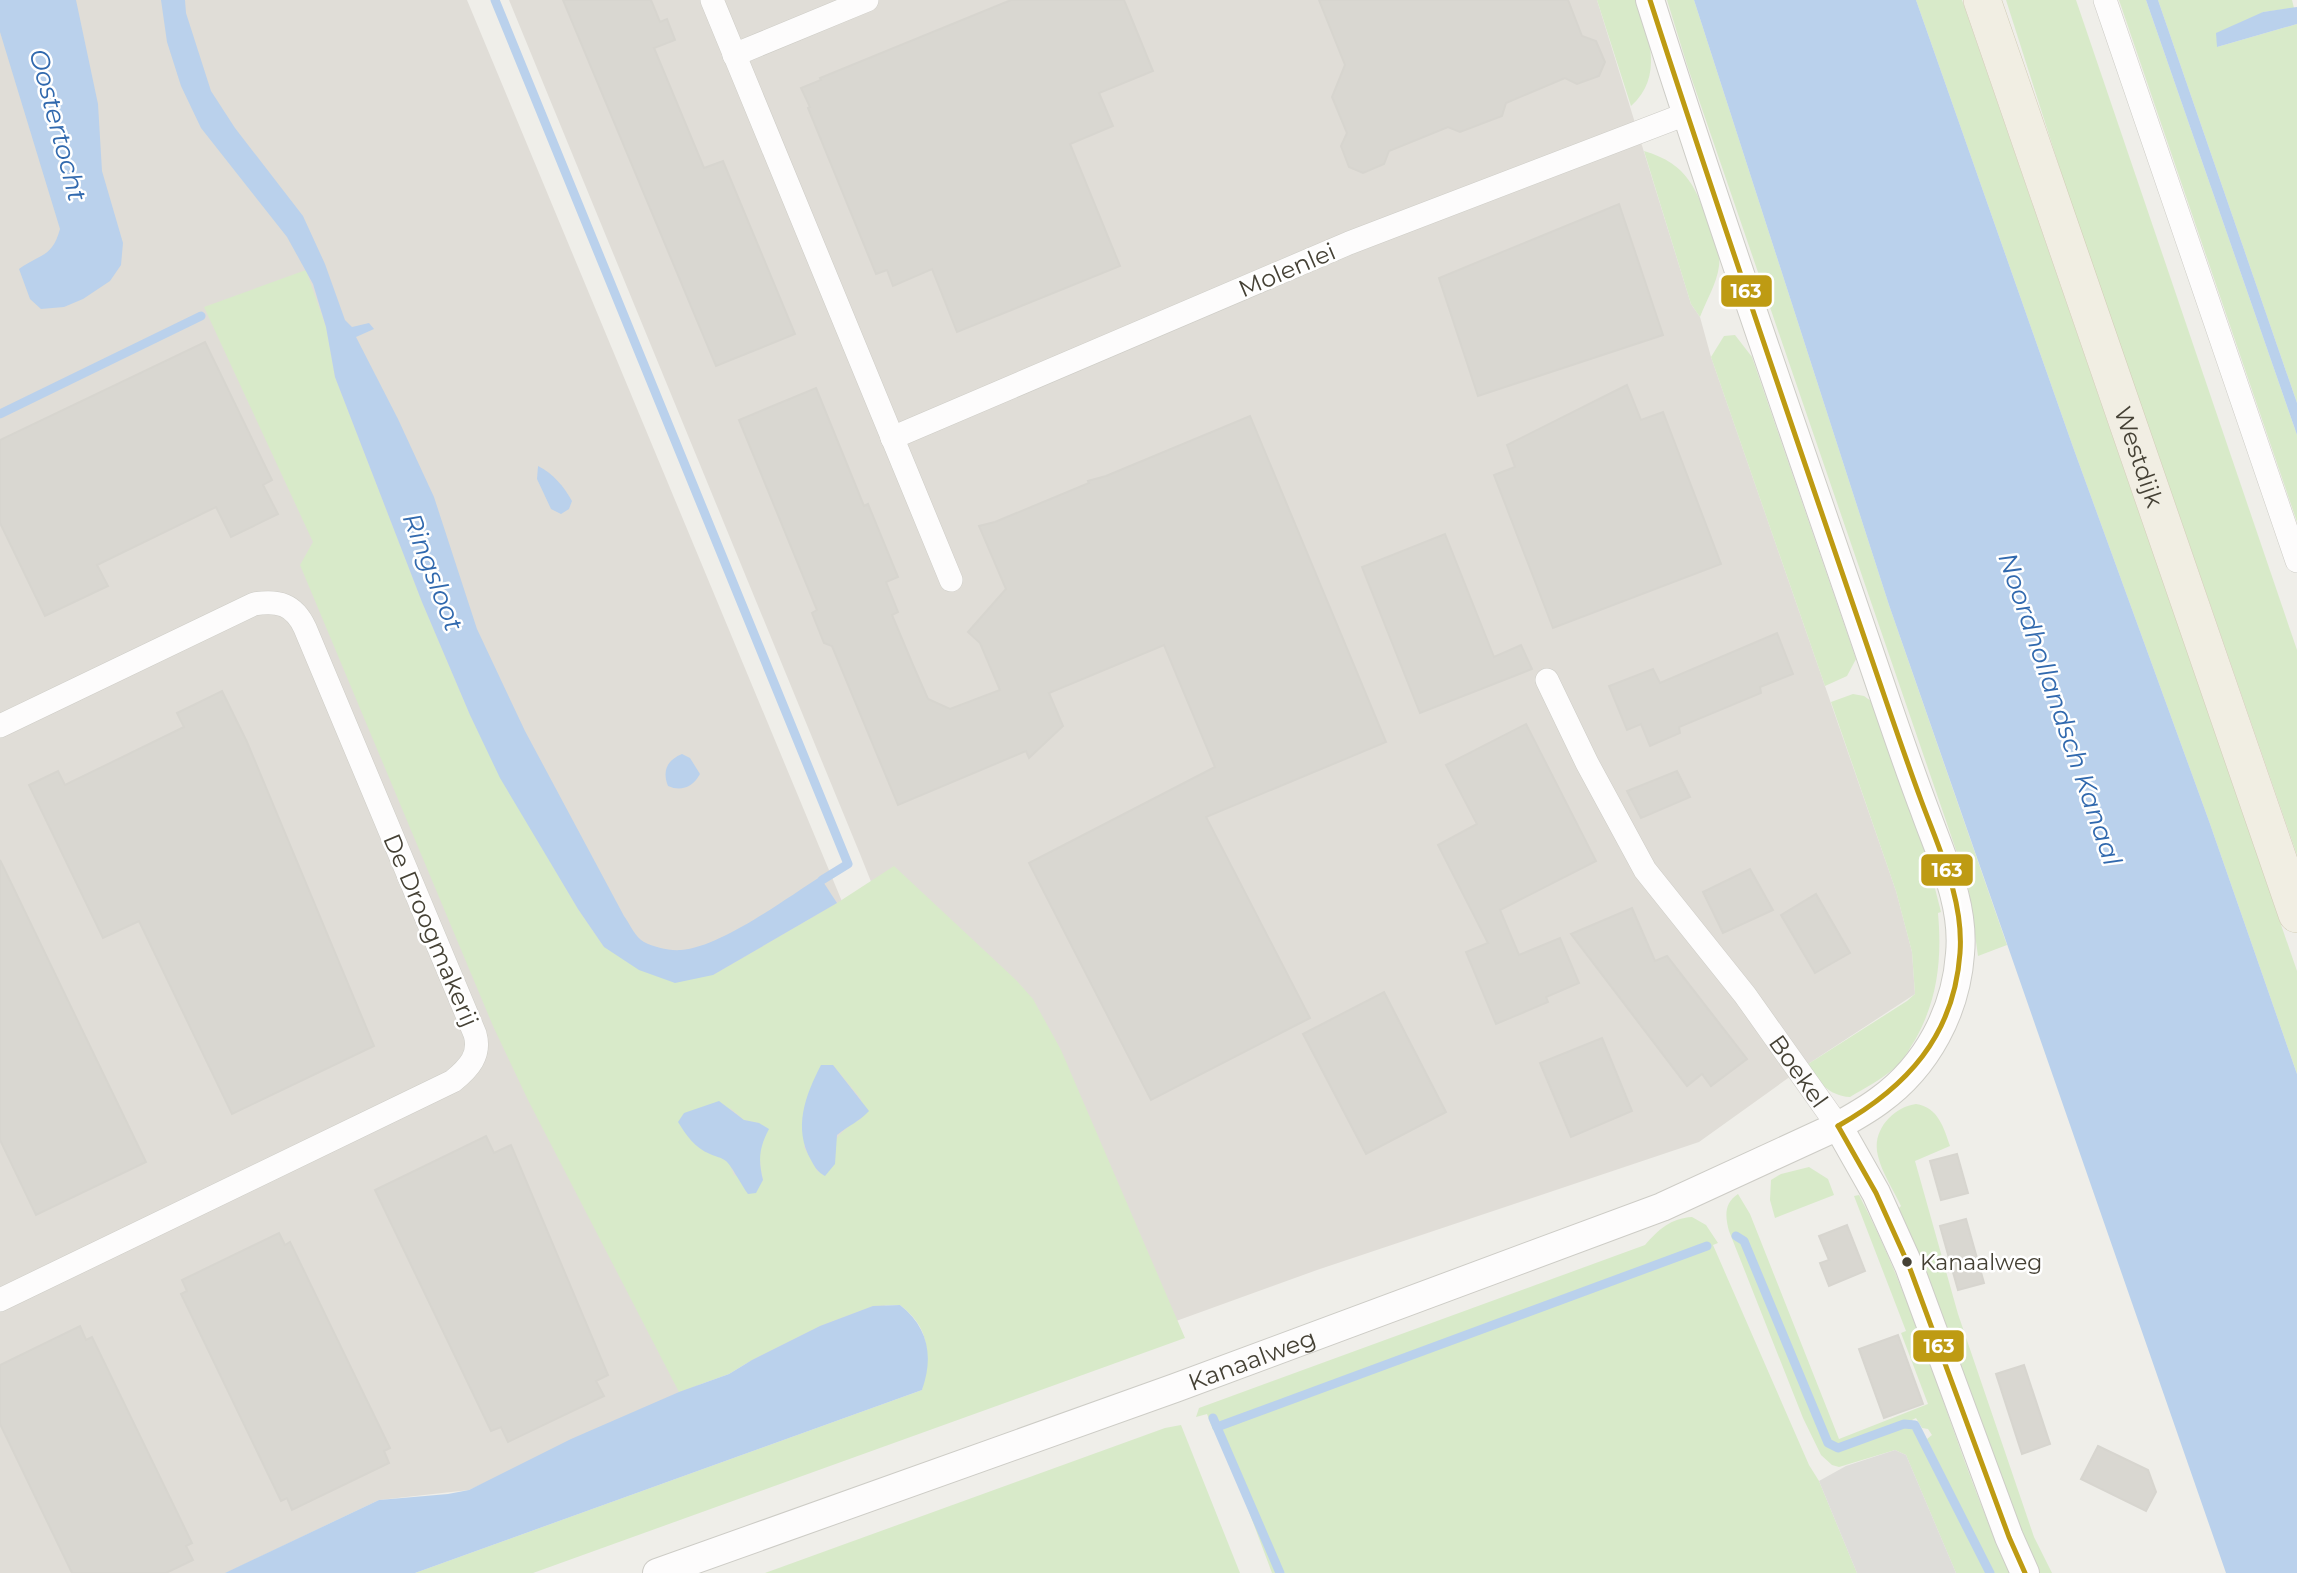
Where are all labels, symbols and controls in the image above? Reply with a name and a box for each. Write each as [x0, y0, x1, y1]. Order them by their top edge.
water label: Oostertocht [22, 45, 94, 205]
street label: Molenlei [1234, 237, 1340, 303]
line badge: 163 [1720, 274, 1773, 308]
text: 163 [1731, 280, 1761, 303]
street label: Westdijk [2109, 402, 2170, 511]
water label: Ringsloot [396, 508, 470, 636]
water label: Noordhollandsch Kanaal [1991, 548, 2129, 870]
street label: De Droogmakerij [377, 829, 485, 1031]
line badge: 163 [1920, 853, 1974, 887]
text: 163 [1932, 859, 1962, 882]
street label: Boekel [1763, 1029, 1835, 1113]
place label: Kanaalweg [1920, 1249, 2042, 1276]
marker: Kanaalweg [1900, 1255, 1914, 1269]
street label: Kanaalweg [1184, 1323, 1320, 1396]
line badge: 163 [1912, 1329, 1965, 1363]
text: 163 [1924, 1335, 1954, 1358]

